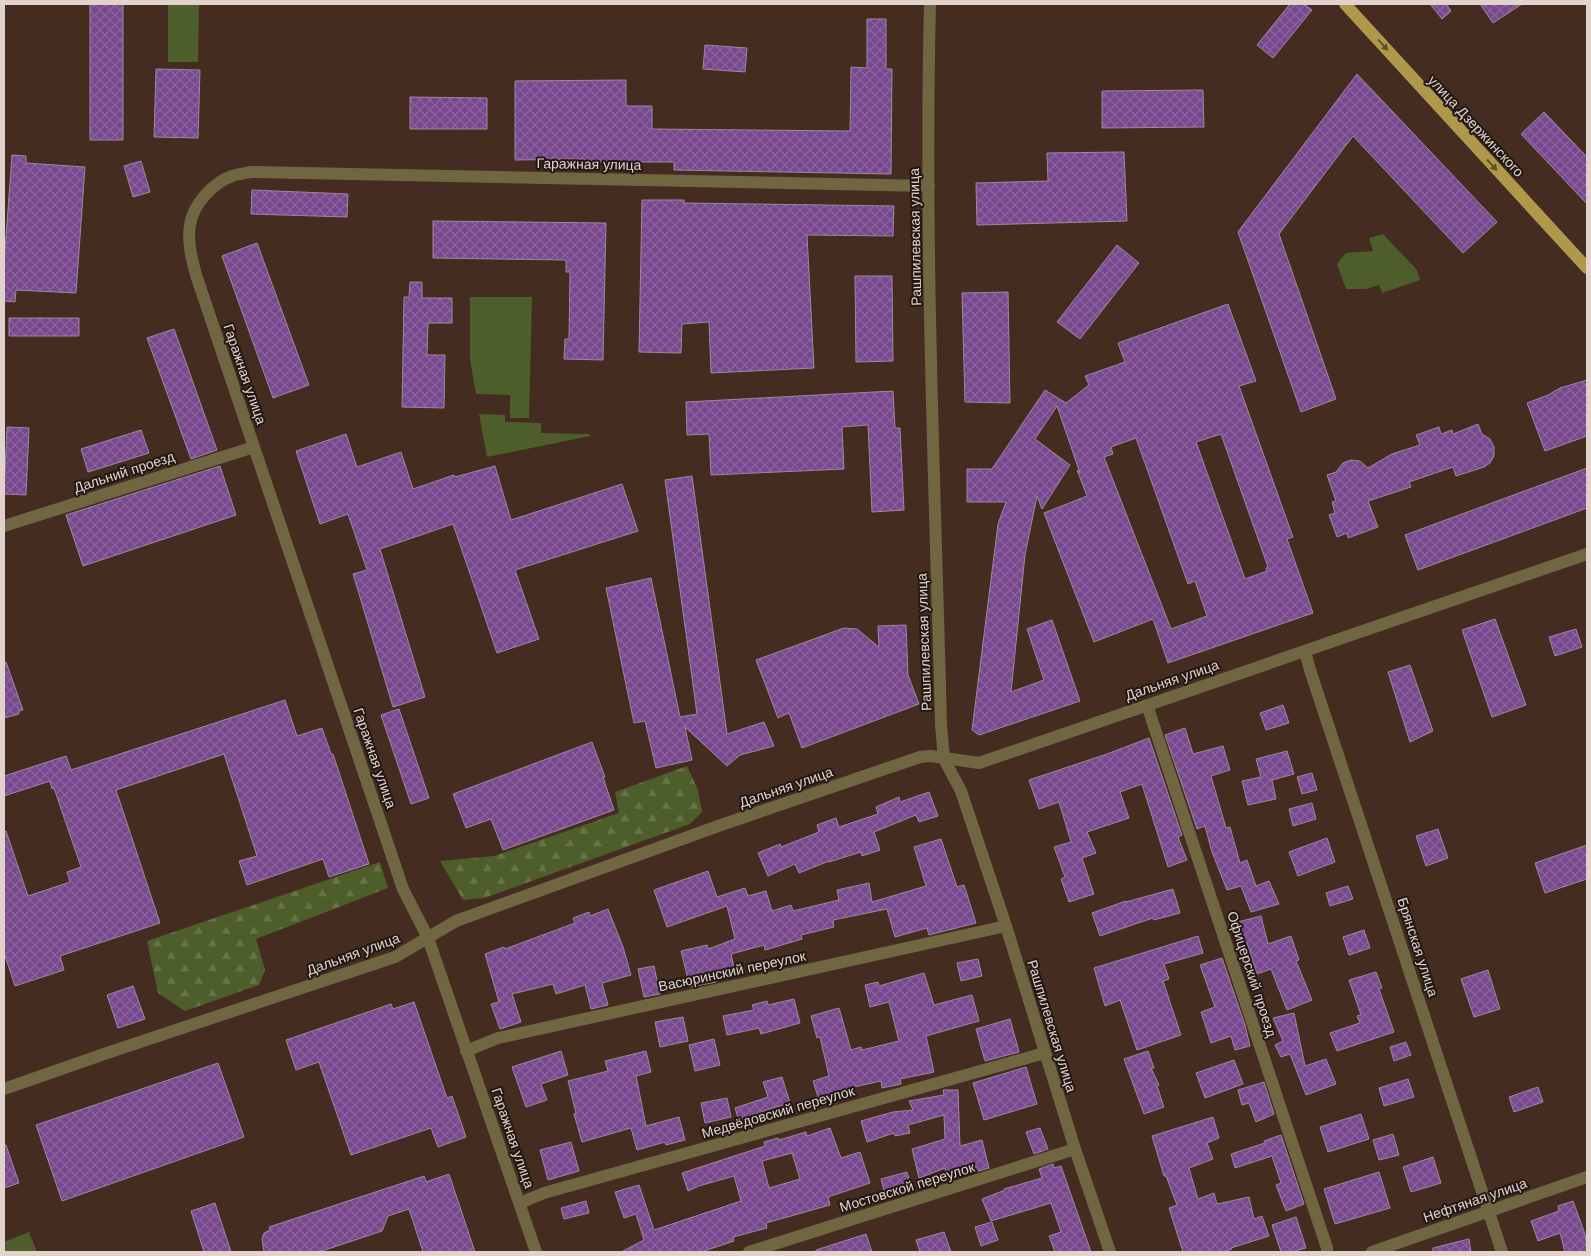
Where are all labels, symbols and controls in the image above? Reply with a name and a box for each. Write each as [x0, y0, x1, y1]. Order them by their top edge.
one-way arrow [1377, 39, 1389, 51]
street label: улица Дзержинского [1425, 72, 1527, 180]
street label: Гаражная улица [536, 155, 642, 173]
one-way arrow [1486, 159, 1498, 171]
street label: Рашпилевская улица [906, 168, 924, 306]
street label: Гаражная улица [220, 322, 270, 426]
street label: Дальний проезд [72, 448, 176, 496]
street label: Рашпилевская улица [914, 573, 934, 711]
street label: Дальняя улица [1123, 656, 1221, 704]
street label: Гаражная улица [350, 706, 400, 810]
street label: Дальняя улица [737, 763, 835, 811]
street label: Брянская улица [1394, 895, 1442, 999]
street label: Офицерский проезд [1224, 909, 1280, 1039]
street label: Дальняя улица [304, 930, 402, 978]
street label: Васюринский переулок [657, 947, 808, 994]
street label: Рашпилевская улица [1024, 958, 1080, 1094]
street label: Медвёдовский переулок [700, 1082, 857, 1142]
street label: Гаражная улица [488, 1086, 538, 1190]
street label: Мостовской переулок [838, 1159, 977, 1215]
street label: Нефтяная улица [1421, 1175, 1529, 1225]

